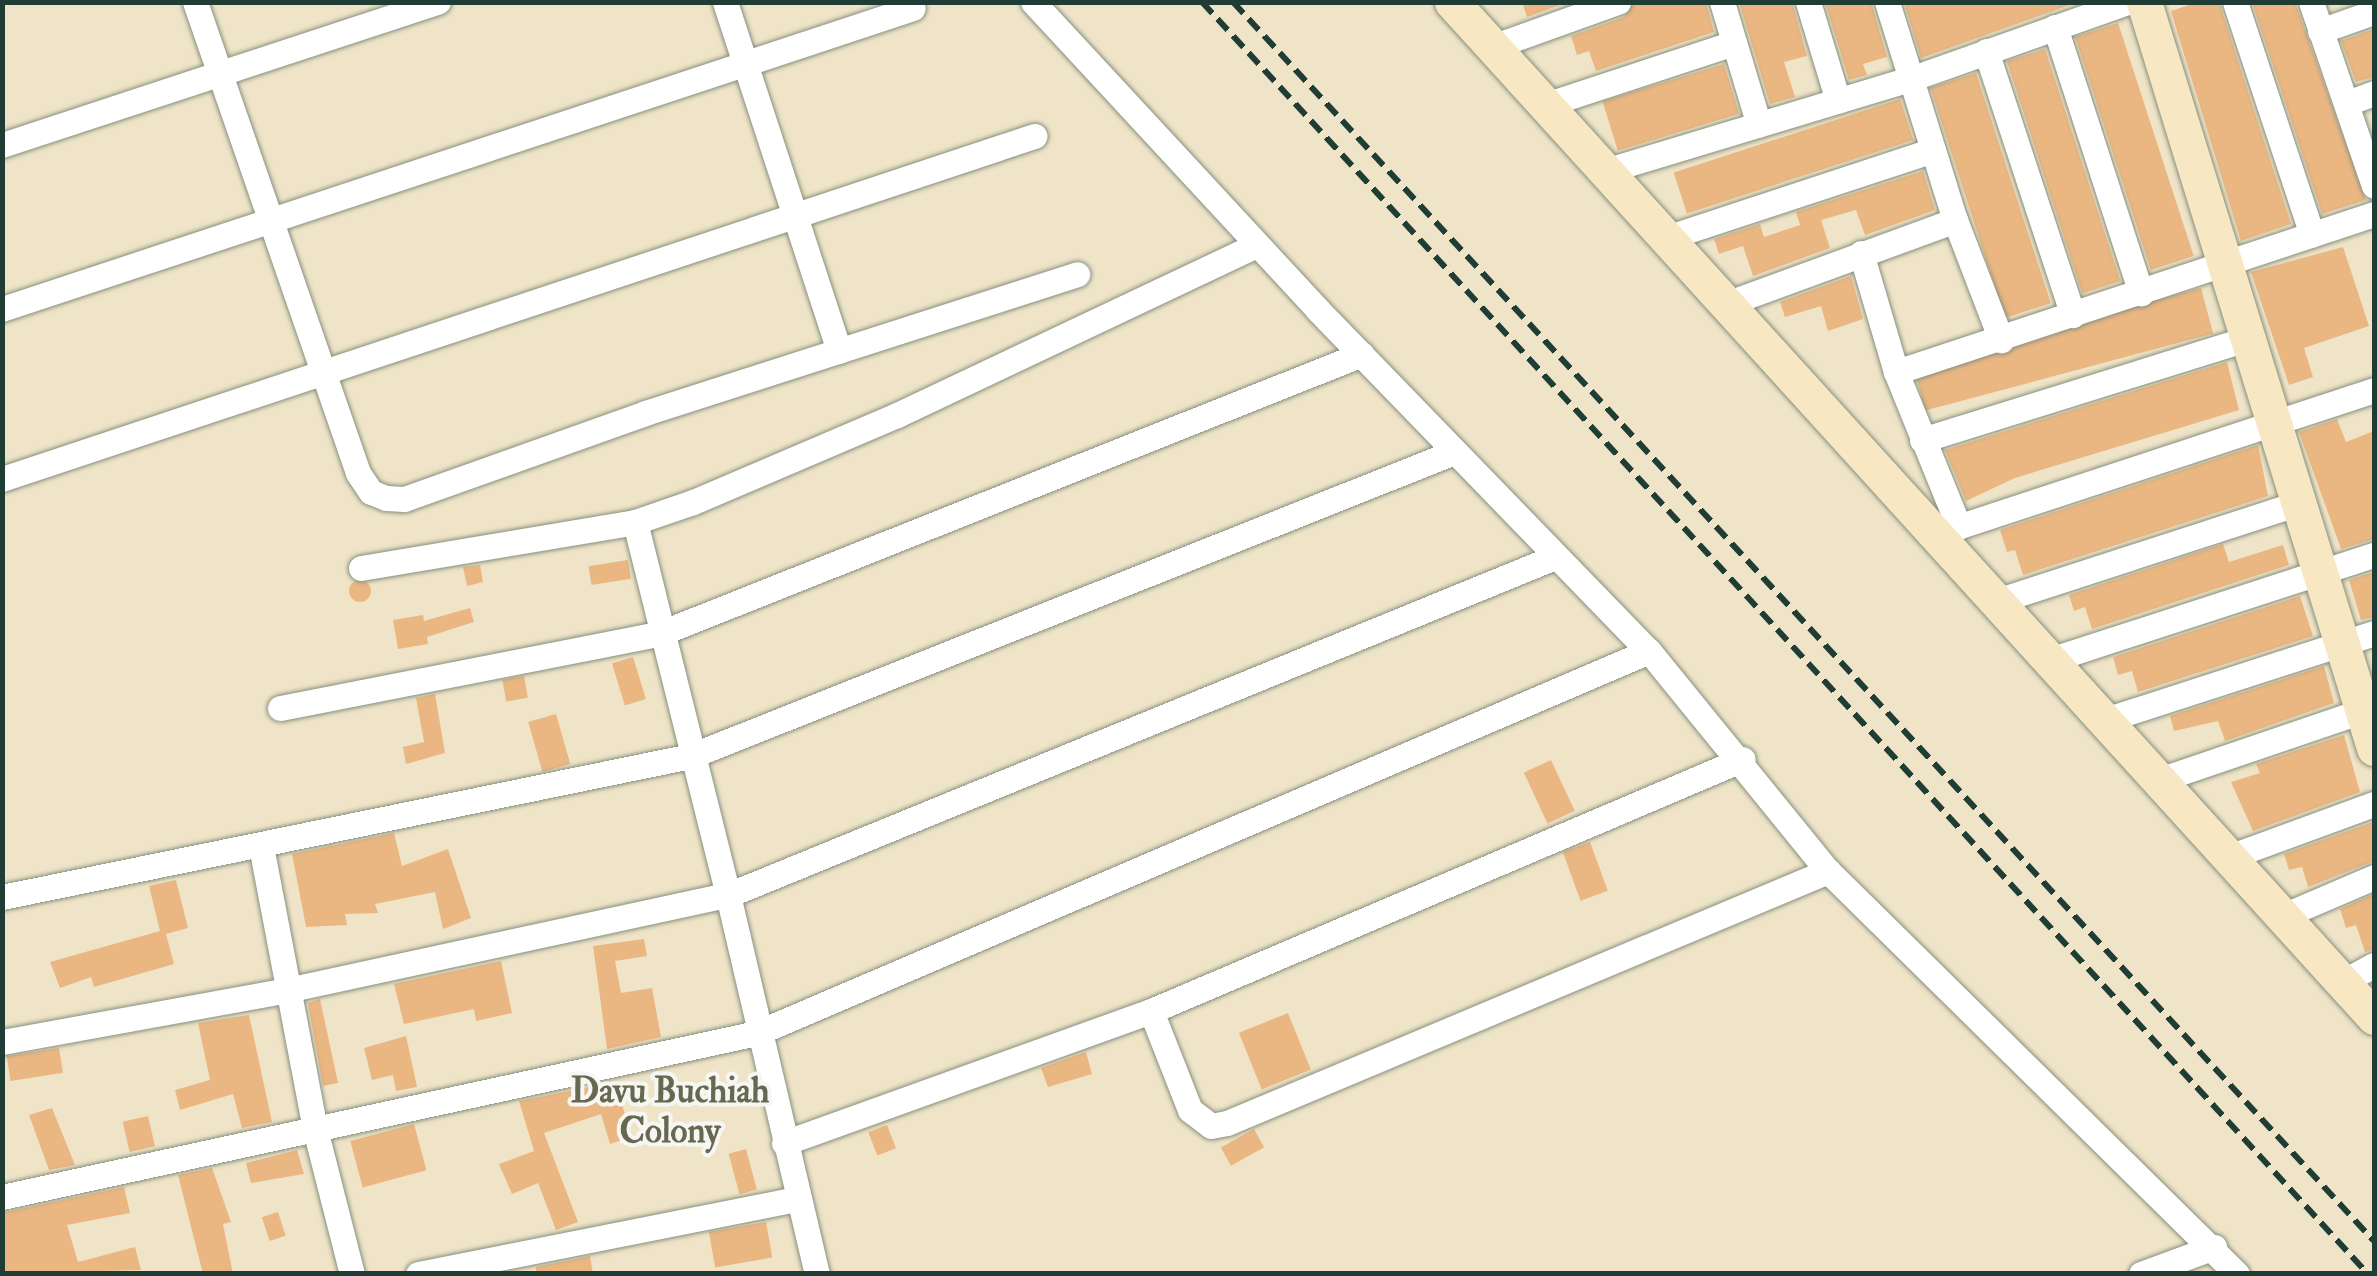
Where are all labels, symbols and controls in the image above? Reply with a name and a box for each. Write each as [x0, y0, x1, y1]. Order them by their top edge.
district label: Davu Buchiah Colony [571, 1070, 769, 1152]

